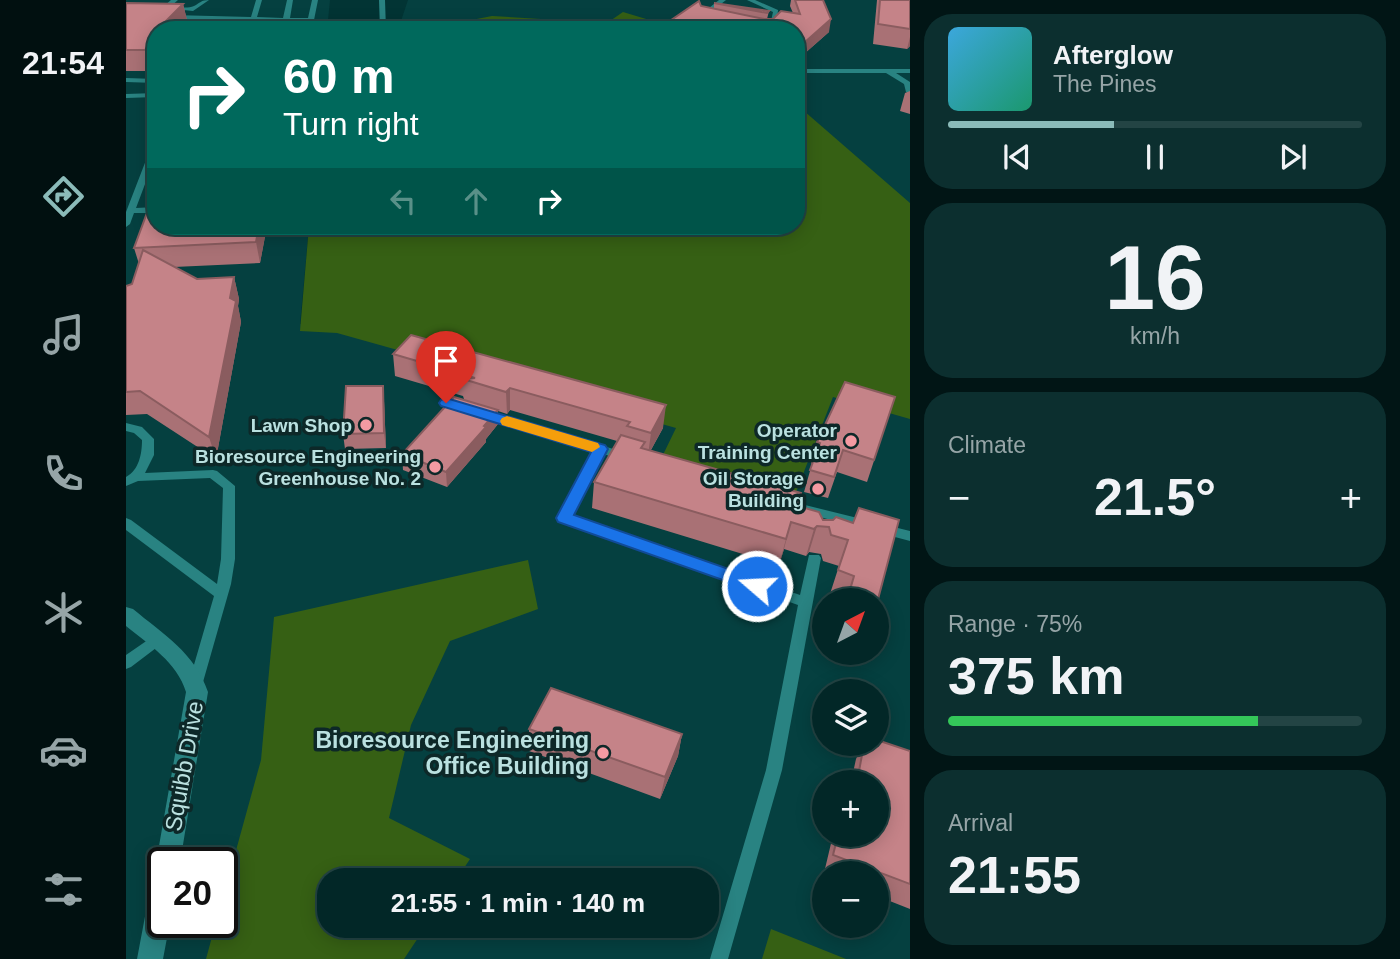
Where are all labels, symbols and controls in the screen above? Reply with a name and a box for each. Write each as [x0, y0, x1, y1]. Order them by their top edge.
text: Afterglow [1053, 40, 1173, 70]
text: 21:54 [22, 45, 104, 81]
icon: right [168, 49, 259, 140]
text: 60 m [283, 49, 395, 103]
text: The Pines [1053, 71, 1157, 97]
text: Turn right [283, 106, 419, 142]
icon: previous [998, 138, 1036, 176]
icon: pause [1136, 138, 1174, 176]
icon: next [1274, 138, 1312, 176]
icon: directions [39, 172, 88, 221]
icon: left [384, 182, 422, 220]
icon: ahead [457, 182, 495, 220]
icon: right [530, 182, 568, 220]
text: 16 [1104, 227, 1206, 328]
icon: music [39, 310, 88, 359]
text: km/h [1130, 323, 1180, 349]
pin [416, 331, 476, 403]
icon: arrive [427, 342, 465, 380]
place label: Lawn Shop [251, 415, 352, 436]
marker: Lawn Shop [358, 417, 374, 433]
place label: Operator Training Center [698, 420, 838, 463]
text: Climate [948, 432, 1026, 458]
marker: Operator Training Center [843, 433, 859, 449]
place label: Bioresource Engineering Greenhouse No. 2 [195, 446, 421, 489]
icon: phone [39, 449, 88, 498]
marker: Bioresource Engineering Greenhouse No. 2 [427, 459, 443, 475]
place label: Oil Storage Building [703, 468, 804, 511]
text: 21.5° [1094, 468, 1216, 526]
text: − [948, 477, 970, 519]
text: + [1340, 477, 1362, 519]
marker: Oil Storage Building [810, 481, 826, 497]
position arrow [720, 549, 794, 623]
icon: climate [39, 588, 88, 637]
north arrow [812, 588, 889, 665]
map controls [812, 588, 889, 938]
text: Range · 75% [948, 611, 1082, 637]
text: 375 km [948, 647, 1124, 705]
button: layers [812, 679, 889, 756]
street label: Squibb Drive [160, 699, 208, 833]
icon: car [39, 726, 88, 775]
place label: Bioresource Engineering Office Building [315, 727, 589, 779]
marker: Bioresource Engineering Office Building [595, 745, 611, 761]
button: + [812, 770, 889, 847]
text: Arrival [948, 810, 1013, 836]
text: 21:55 [948, 846, 1081, 904]
speed limit sign: 20 [147, 847, 238, 938]
button: − [812, 861, 889, 938]
icon: filters [39, 865, 88, 914]
text: 21:55 · 1 min · 140 m [391, 888, 645, 918]

